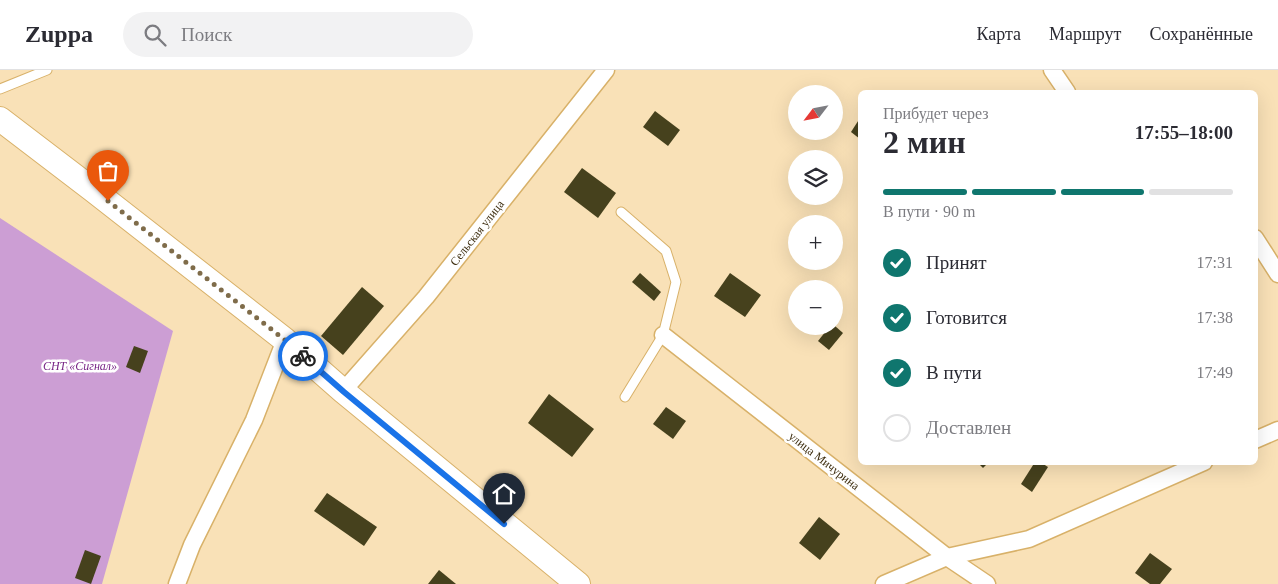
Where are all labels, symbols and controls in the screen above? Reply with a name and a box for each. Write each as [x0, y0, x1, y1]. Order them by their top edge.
search box [123, 12, 473, 57]
text: Zuppa [25, 21, 93, 47]
icon: search [141, 21, 169, 49]
text: Поиск [181, 24, 232, 45]
text: Карта [976, 24, 1021, 44]
text: Маршрут [1049, 24, 1121, 44]
text: Сохранённые [1149, 24, 1253, 44]
north arrow [788, 85, 842, 140]
map controls [788, 85, 843, 335]
text: Прибудет через [883, 105, 989, 122]
text: 17:55–18:00 [1135, 122, 1233, 143]
text: 2 мин [883, 124, 966, 160]
pin [87, 150, 129, 201]
button: layers [788, 150, 843, 205]
icon: bag [94, 157, 122, 185]
street label: Сельская улица [447, 197, 507, 269]
text: В пути · 90 m [883, 203, 976, 220]
button: + [788, 215, 843, 270]
icon: check [883, 249, 911, 277]
text: Принят [926, 252, 987, 273]
text: 17:31 [1197, 254, 1233, 271]
button: − [788, 280, 843, 335]
icon: check [883, 304, 911, 332]
text: Готовится [926, 307, 1007, 328]
text: 17:38 [1197, 309, 1233, 326]
courier [278, 331, 328, 381]
icon: bike [289, 342, 317, 370]
park label: СНТ «Сигнал» [43, 359, 117, 373]
icon: check [883, 359, 911, 387]
text: В пути [926, 362, 982, 383]
text: 17:49 [1197, 364, 1233, 381]
text: Доставлен [926, 417, 1011, 438]
street label: улица Мичурина [786, 429, 863, 493]
pin [483, 473, 525, 524]
icon: home [490, 480, 518, 508]

